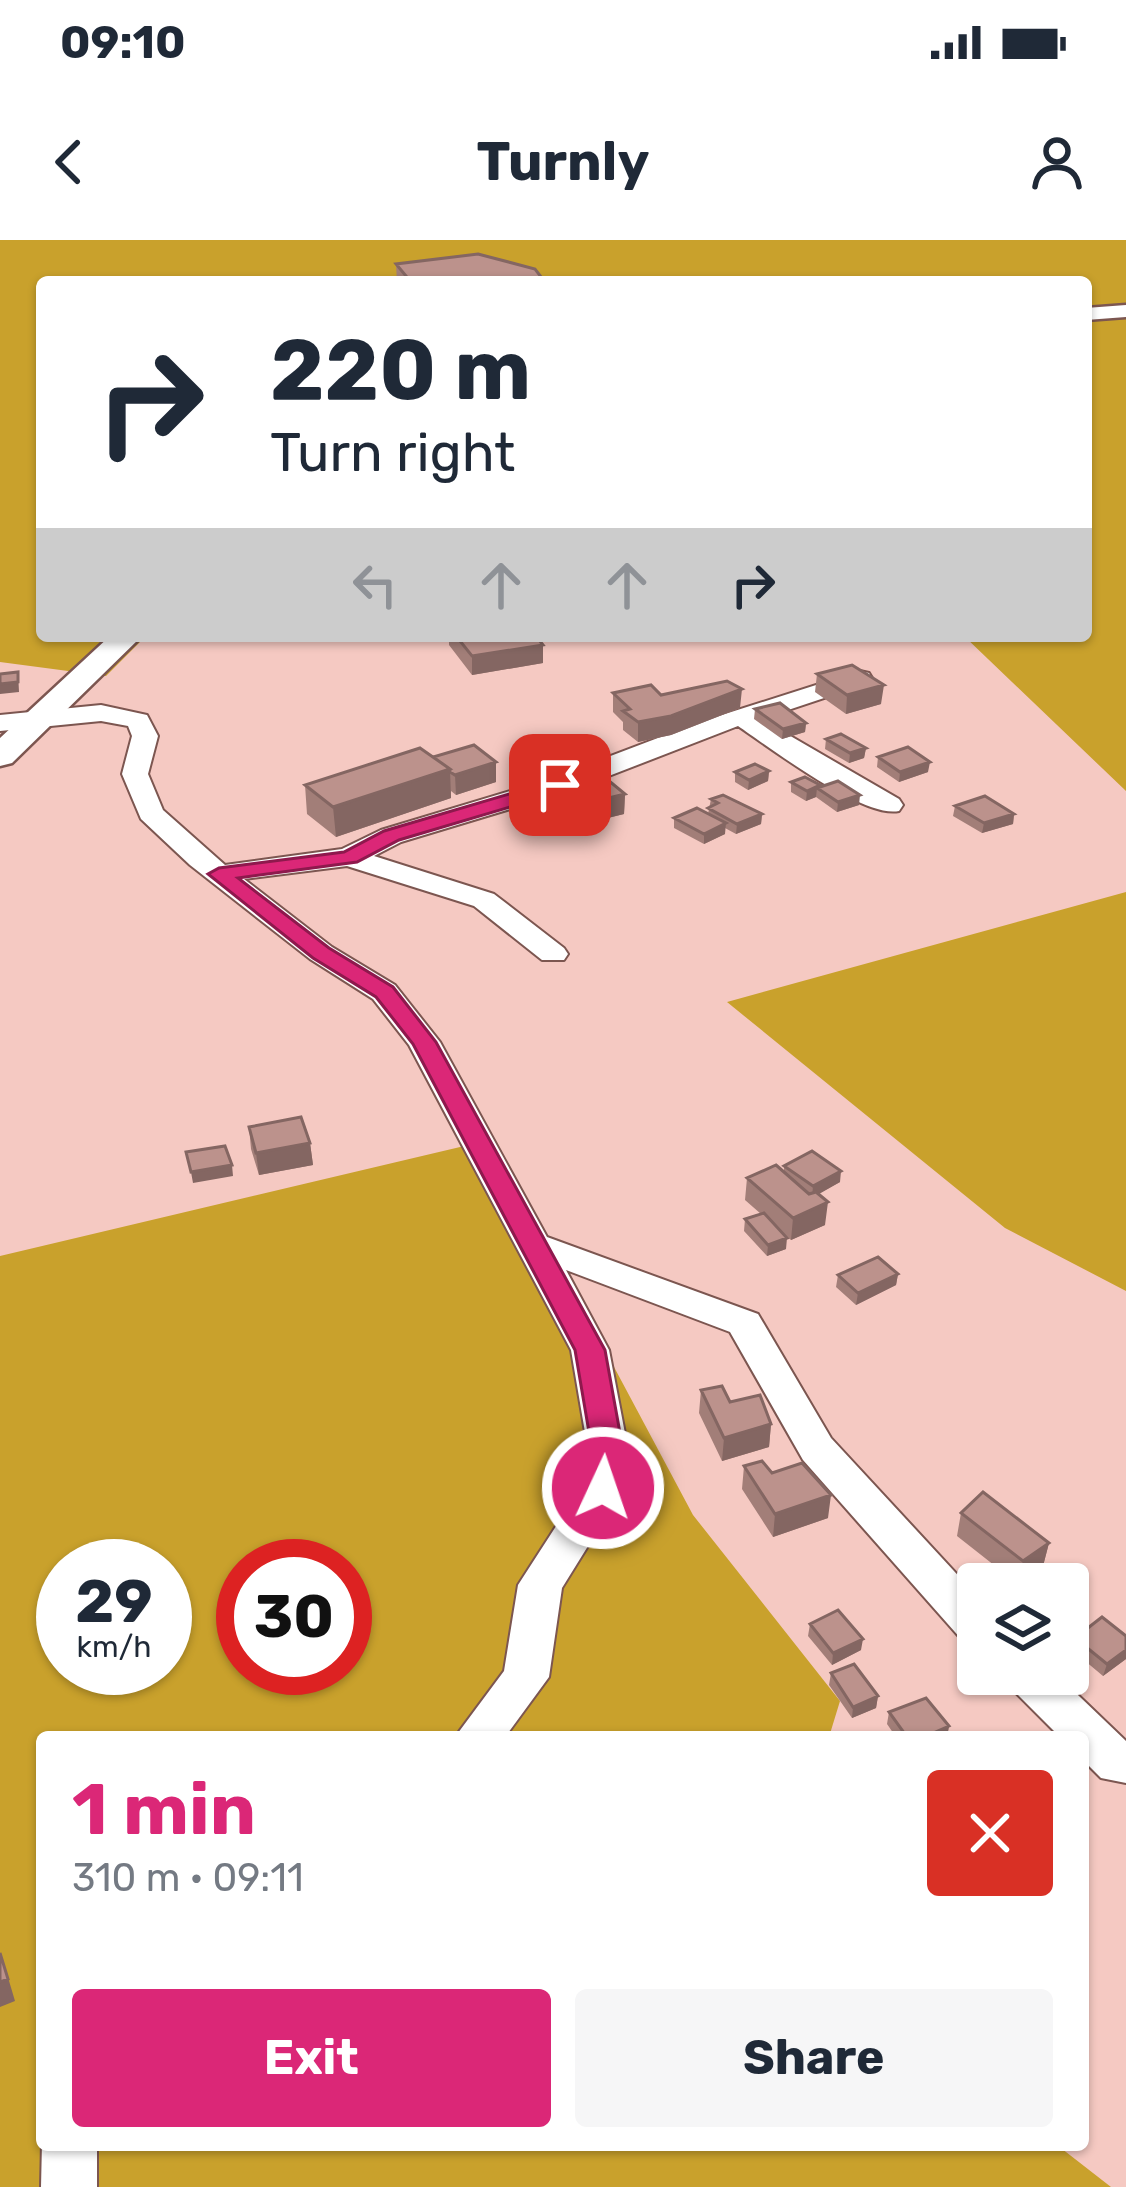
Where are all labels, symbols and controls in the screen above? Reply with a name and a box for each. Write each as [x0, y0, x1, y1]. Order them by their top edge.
text: 09:10 [60, 16, 186, 69]
icon: back [36, 129, 102, 195]
icon: person [1024, 129, 1090, 195]
text: Turnly [477, 130, 649, 194]
text: 220 m [270, 320, 531, 420]
icon: right [72, 324, 228, 480]
text: Turn right [270, 421, 515, 485]
icon: left [342, 552, 408, 618]
icon: ahead [468, 552, 534, 618]
icon: ahead [594, 552, 660, 618]
icon: right [720, 552, 786, 618]
pin [509, 734, 611, 836]
icon: arrive [527, 752, 593, 818]
position arrow [540, 1425, 666, 1551]
speed limit sign: 30 [216, 1539, 372, 1695]
map controls [957, 1563, 1089, 1695]
button: layers [957, 1563, 1089, 1695]
text: 29 [75, 1566, 153, 1637]
text: km/h [77, 1629, 151, 1665]
text: 1 min [72, 1767, 256, 1852]
button: close [927, 1770, 1053, 1896]
text: 310 m · 09:11 [72, 1855, 304, 1901]
button: Exit [72, 1989, 551, 2127]
button: Share [575, 1989, 1053, 2127]

